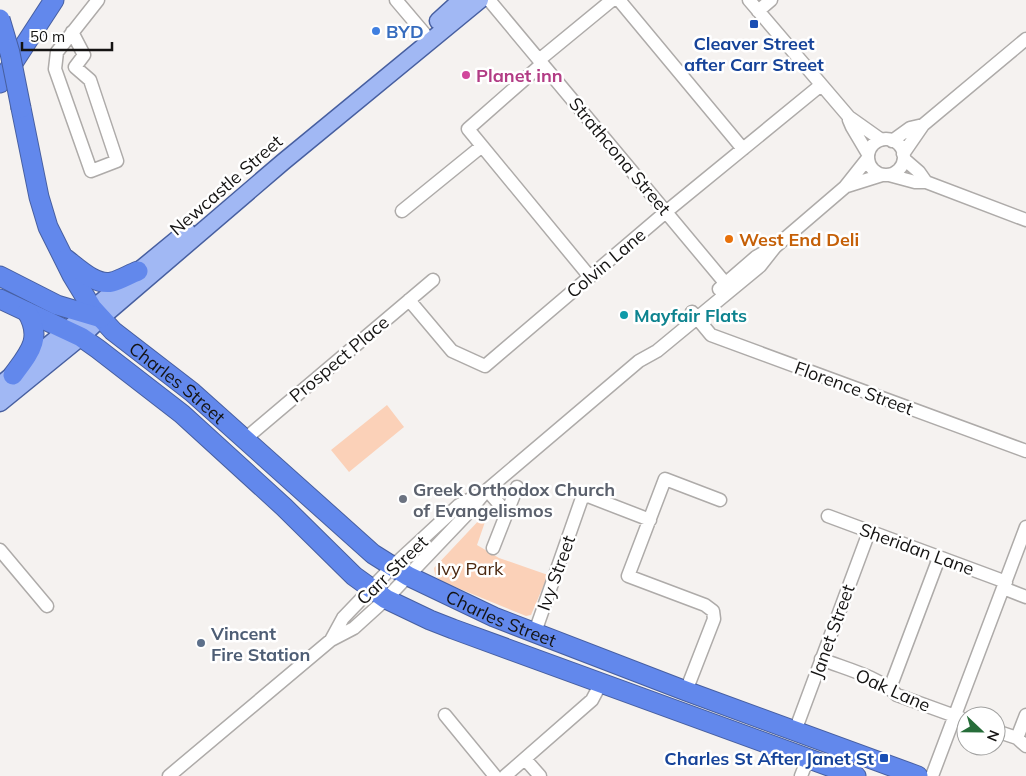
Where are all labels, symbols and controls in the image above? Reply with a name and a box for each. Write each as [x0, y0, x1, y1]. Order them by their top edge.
marker: Cleaver Street after Carr Street [748, 18, 760, 30]
scale bar [22, 20, 112, 52]
place label: BYD [386, 20, 424, 43]
marker: BYD [370, 25, 382, 37]
text: 50 m [30, 27, 65, 46]
place label: Cleaver Street after Carr Street [684, 32, 824, 76]
place label: Planet inn [476, 64, 563, 87]
marker: Planet inn [460, 69, 472, 81]
street label: Strathcona Street [564, 93, 676, 219]
street label: Newcastle Street [165, 130, 287, 240]
street label: Colvin Lane [562, 223, 650, 303]
place label: West End Deli [739, 228, 859, 251]
marker: West End Deli [723, 233, 735, 245]
place label: Mayfair Flats [634, 304, 747, 327]
marker: Mayfair Flats [618, 309, 630, 321]
street label: Prospect Place [284, 311, 394, 407]
street label: Charles Street [125, 336, 231, 428]
street label: Florence Street [792, 356, 916, 420]
place label: Greek Orthodox Church of Evangelismos [413, 478, 615, 522]
marker: Greek Orthodox Church of Evangelismos [397, 493, 409, 505]
street label: Sheridan Lane [857, 518, 977, 580]
street label: Carr Street [352, 530, 432, 610]
street label: Ivy Street [532, 532, 580, 614]
park label: Ivy Park [437, 557, 504, 580]
street label: Janet Street [804, 581, 860, 681]
street label: Charles Street [442, 584, 560, 651]
place label: Vincent Fire Station [210, 622, 310, 666]
marker: Vincent Fire Station [195, 637, 207, 649]
street label: Oak Lane [852, 663, 934, 717]
north arrow [956, 706, 1006, 756]
text: N [983, 728, 1003, 744]
place label: Charles St After Janet St [664, 747, 874, 770]
marker: Charles St After Janet St [878, 752, 890, 764]

